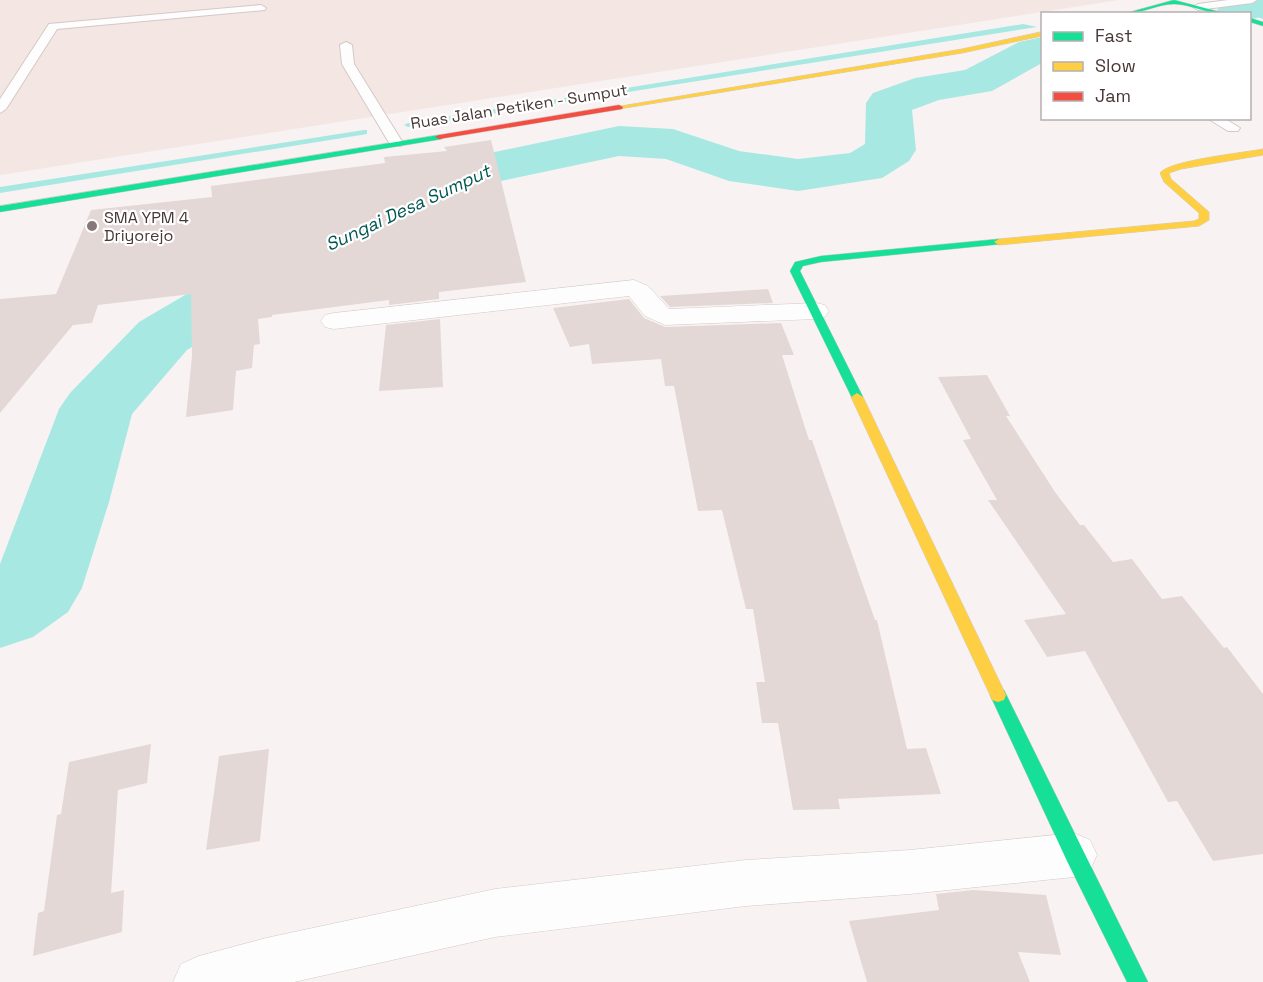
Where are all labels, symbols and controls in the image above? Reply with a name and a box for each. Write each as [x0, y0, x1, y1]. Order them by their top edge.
legend [1041, 12, 1251, 120]
text: Fast [1095, 24, 1132, 47]
text: Slow [1095, 54, 1136, 77]
street label: Ruas Jalan Petiken - Sumput [409, 79, 629, 134]
text: Jam [1095, 84, 1131, 107]
water label: Sungai Desa Sumput [322, 158, 496, 256]
place label: SMA YPM 4 Driyorejo [104, 207, 189, 246]
marker: SMA YPM 4 Driyorejo [85, 219, 99, 233]

